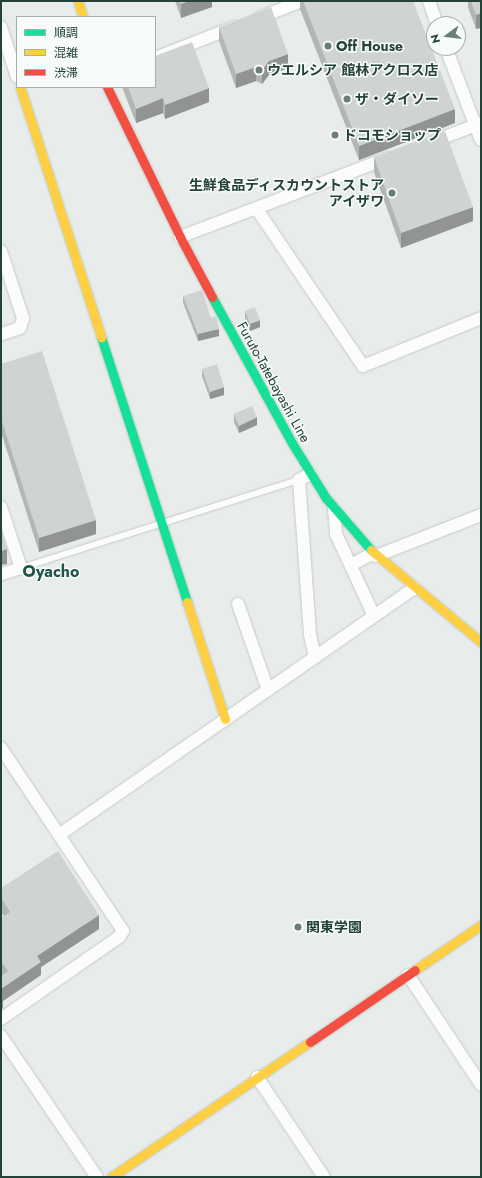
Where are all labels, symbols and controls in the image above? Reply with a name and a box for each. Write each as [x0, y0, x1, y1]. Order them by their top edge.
legend [16, 16, 156, 88]
north arrow [426, 16, 466, 56]
text: 順調 [54, 24, 78, 42]
text: N [427, 33, 444, 45]
place label: Off House [336, 38, 403, 54]
marker: Off House [323, 41, 333, 51]
text: 混雑 [54, 44, 78, 62]
place label: ウエルシア 館林アクロス店 [267, 62, 439, 78]
text: 渋滞 [54, 64, 78, 82]
marker: ウエルシア 館林アクロス店 [254, 65, 264, 75]
place label: ザ・ダイソー [355, 91, 439, 107]
marker: ザ・ダイソー [342, 94, 352, 104]
place label: ドコモショップ [343, 127, 441, 143]
marker: ドコモショップ [330, 130, 340, 140]
place label: 生鮮食品ディスカウントストア アイザワ [188, 177, 384, 210]
marker: 生鮮食品ディスカウントストア アイザワ [387, 188, 397, 198]
street label: Furuto-Tatebayashi Line [234, 319, 314, 445]
district label: Oyacho [23, 562, 79, 582]
place label: 関東学園 [306, 919, 362, 935]
marker: 関東学園 [293, 922, 303, 932]

